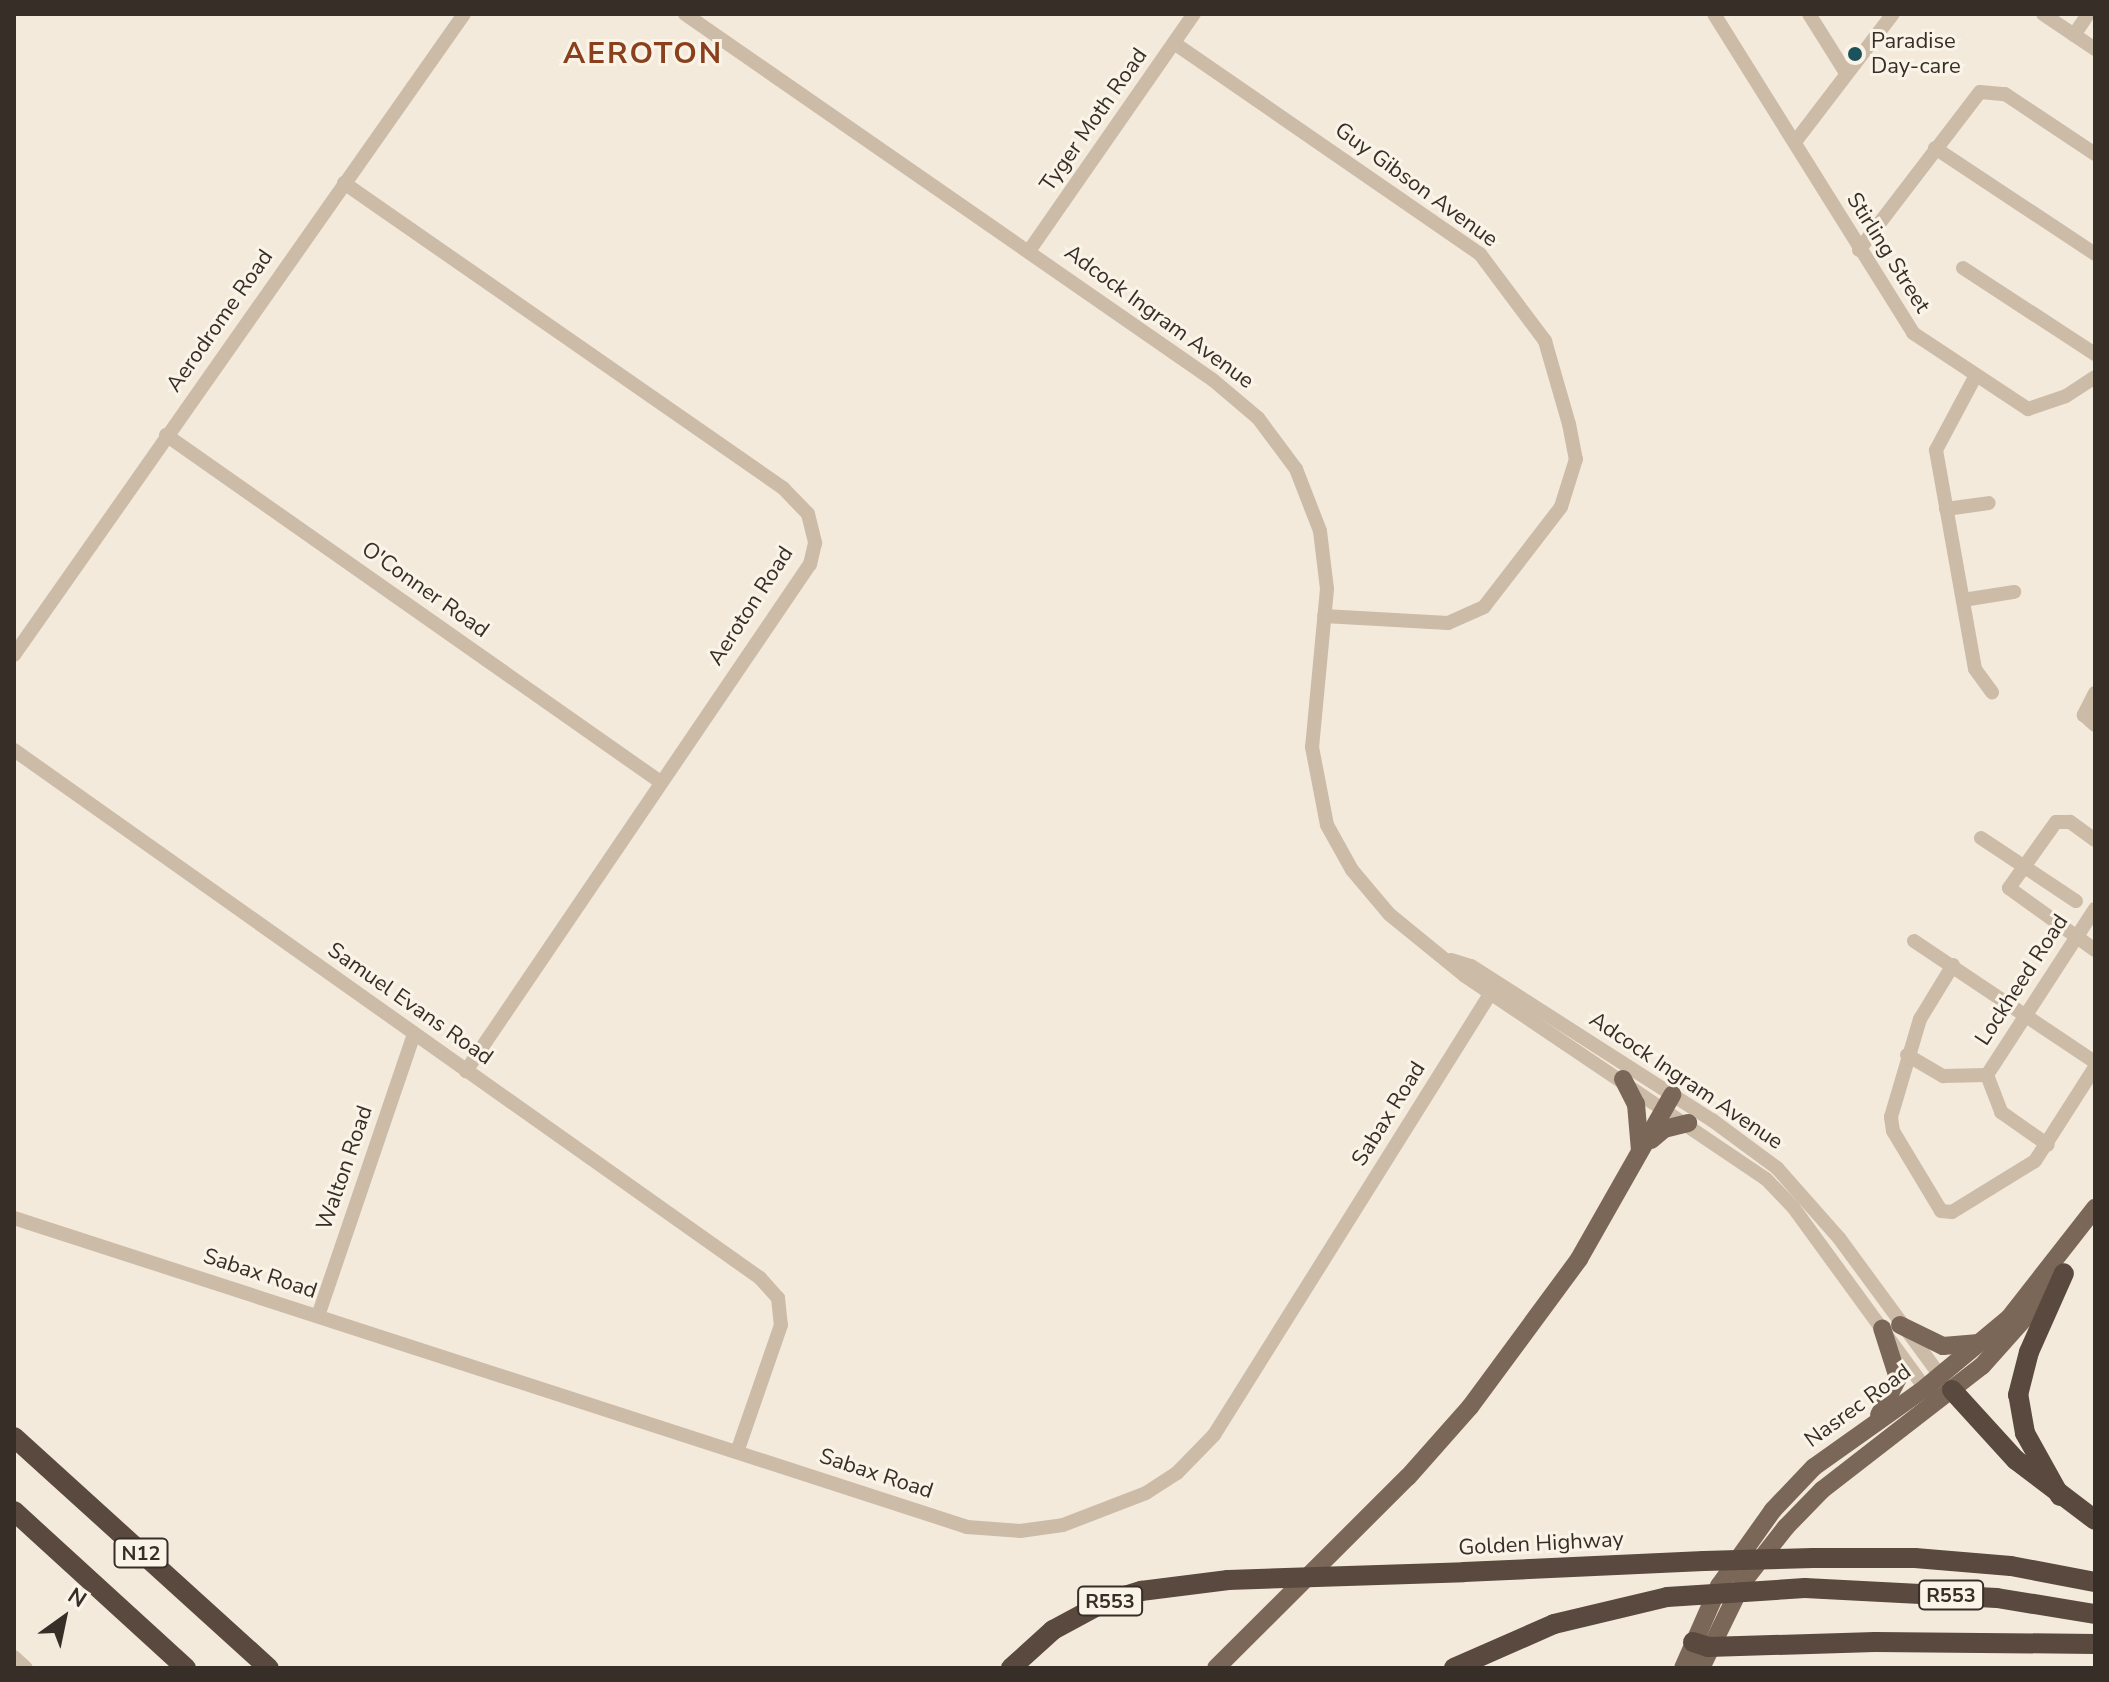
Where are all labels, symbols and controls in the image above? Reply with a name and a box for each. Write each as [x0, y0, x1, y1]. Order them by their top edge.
place label: Paradise Day-care [1871, 28, 1961, 80]
district label: AEROTON [563, 36, 723, 72]
street label: Tyger Moth Road [1035, 43, 1153, 197]
marker: Paradise Day-care [1846, 45, 1864, 63]
street label: Guy Gibson Avenue [1329, 117, 1503, 253]
street label: Stirling Street [1841, 188, 1935, 318]
street label: Adcock Ingram Avenue [1059, 239, 1259, 395]
street label: Aerodrome Road [161, 245, 279, 397]
street label: O'Conner Road [356, 536, 494, 644]
street label: Aeroton Road [703, 542, 799, 670]
street label: Lockheed Road [1970, 910, 2074, 1050]
street label: Samuel Evans Road [322, 937, 498, 1071]
street label: Adcock Ingram Avenue [1584, 1006, 1788, 1156]
street label: Sabax Road [1347, 1057, 1431, 1171]
street label: Walton Road [311, 1102, 379, 1234]
street label: Sabax Road [200, 1243, 320, 1305]
street label: Nasrec Road [1800, 1359, 1916, 1453]
street label: Sabax Road [816, 1443, 936, 1505]
street label: Golden Highway [1458, 1526, 1624, 1562]
road number: N12 [113, 1537, 169, 1569]
north arrow [24, 1578, 104, 1658]
road number: R553 [1917, 1579, 1985, 1611]
text: N [62, 1581, 92, 1615]
road number: R553 [1076, 1585, 1144, 1617]

